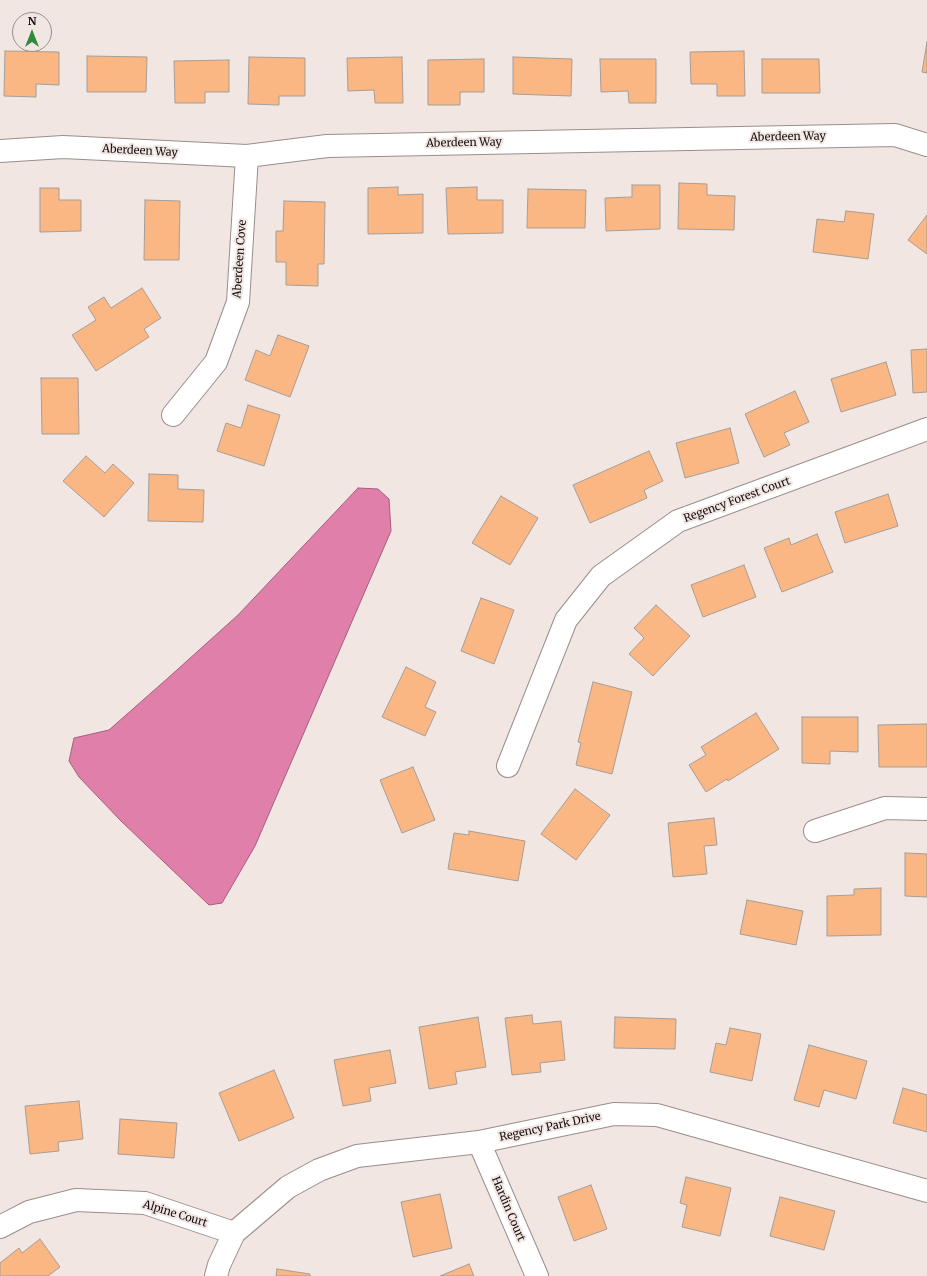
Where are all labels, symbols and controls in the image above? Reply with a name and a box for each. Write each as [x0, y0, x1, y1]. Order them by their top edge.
north arrow [12, 12, 52, 52]
text: N [28, 14, 36, 28]
street label: Aberdeen Way [750, 130, 826, 144]
street label: Aberdeen Way [426, 136, 502, 150]
street label: Aberdeen Way [102, 142, 178, 160]
street label: Aberdeen Cove [231, 219, 249, 299]
street label: Regency Forest Court [682, 475, 792, 525]
street label: Regency Park Drive [498, 1110, 602, 1144]
street label: Hardin Court [488, 1175, 528, 1243]
street label: Alpine Court [141, 1198, 209, 1230]

